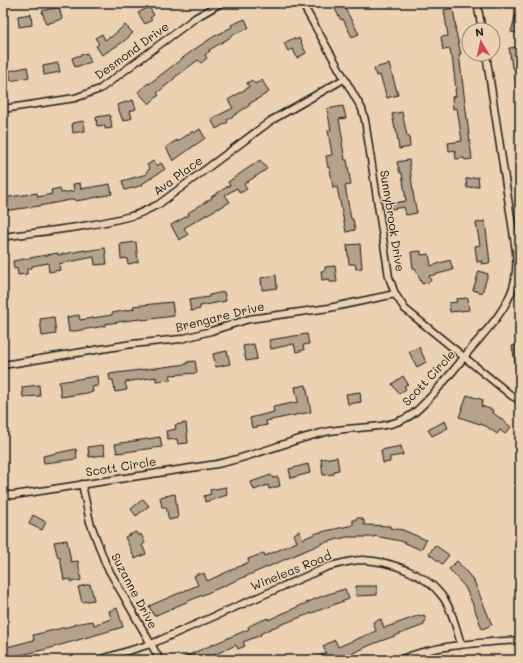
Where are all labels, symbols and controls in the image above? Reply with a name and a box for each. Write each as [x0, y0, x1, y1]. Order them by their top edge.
street label: Desmond Drive [91, 18, 172, 83]
north arrow [461, 22, 501, 62]
text: N [474, 24, 485, 40]
street label: Ava Place [150, 152, 205, 198]
street label: Sunnybrook Drive [377, 169, 409, 273]
street label: Brengare Drive [174, 297, 266, 335]
street label: Scott Circle [398, 346, 458, 409]
street label: Scott Circle [84, 453, 157, 479]
street label: Wineleas Road [248, 546, 334, 594]
street label: Suzanne Drive [108, 550, 162, 631]

